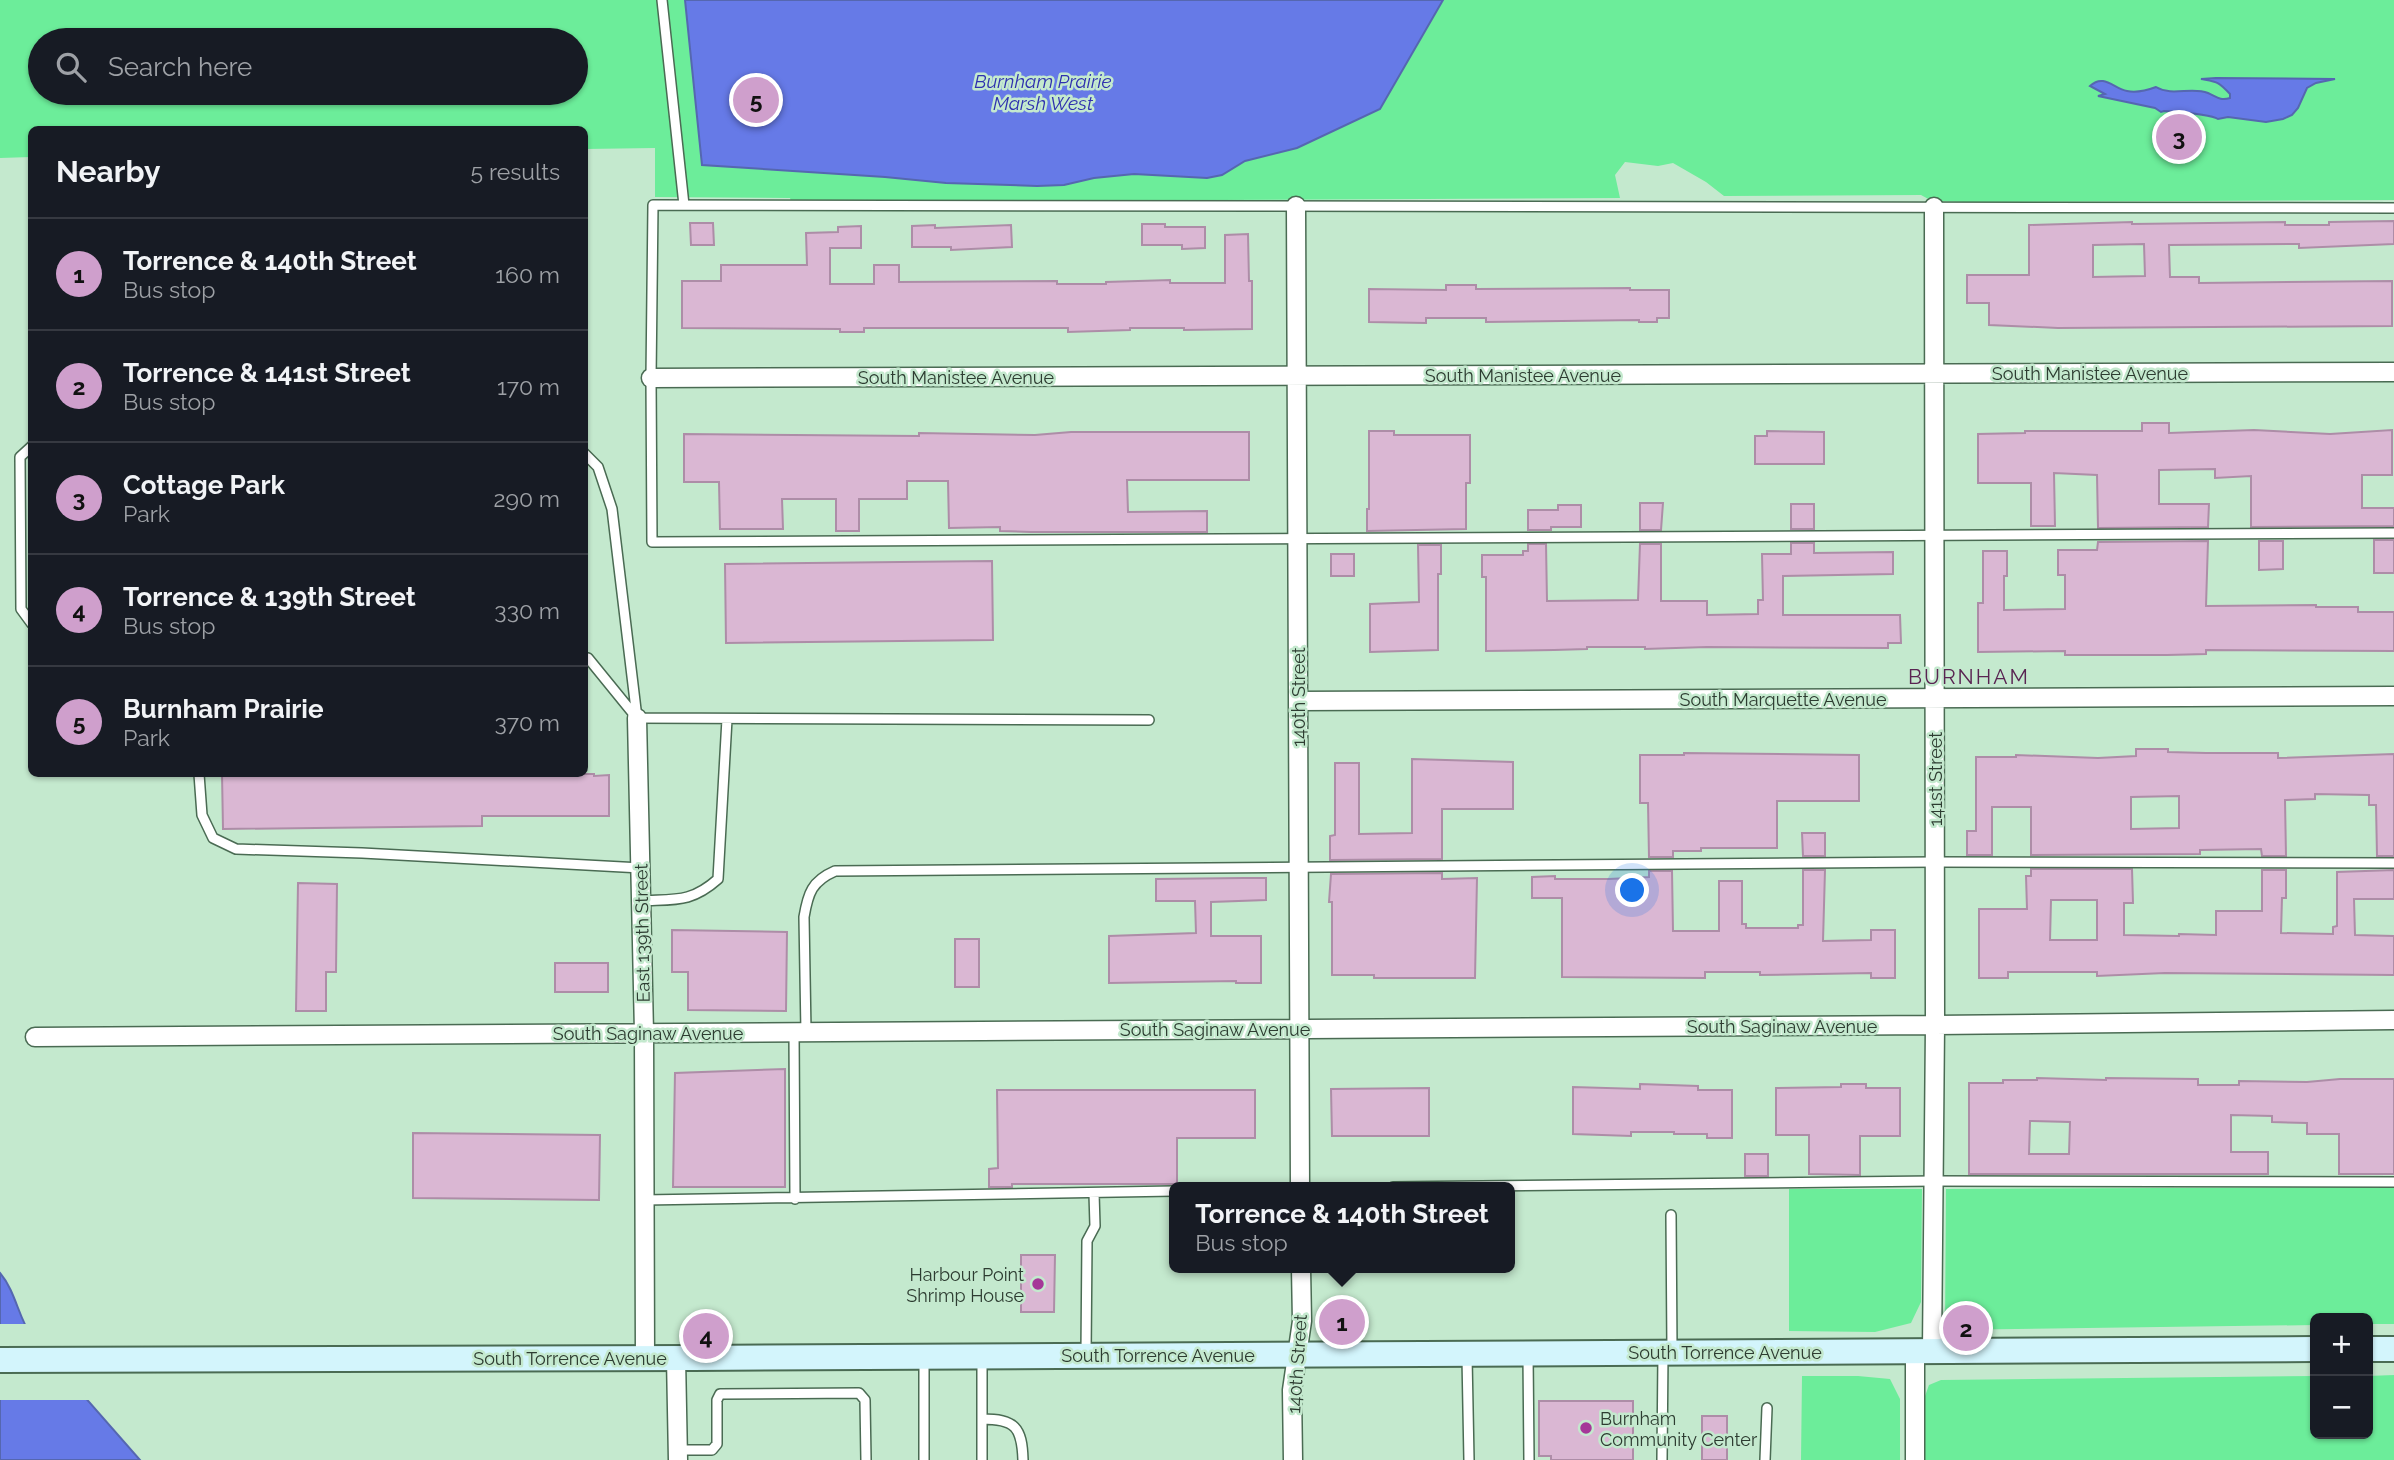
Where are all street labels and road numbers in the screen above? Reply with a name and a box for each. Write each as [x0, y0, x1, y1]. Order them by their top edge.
street label: South Manistee Avenue [1992, 363, 2189, 384]
street label: South Manistee Avenue [1425, 365, 1622, 386]
street label: South Manistee Avenue [858, 367, 1055, 388]
street label: 140th Street [1288, 647, 1309, 747]
street label: South Marquette Avenue [1680, 689, 1887, 710]
street label: 141st Street [1925, 732, 1946, 826]
street label: East 139th Street [630, 863, 654, 1003]
street label: South Saginaw Avenue [1687, 1016, 1878, 1037]
street label: South Saginaw Avenue [1120, 1019, 1311, 1040]
street label: South Saginaw Avenue [553, 1023, 744, 1044]
street label: 140th Street [1283, 1314, 1311, 1414]
street label: South Torrence Avenue [1628, 1342, 1822, 1363]
street label: South Torrence Avenue [1061, 1345, 1255, 1366]
street label: South Torrence Avenue [473, 1348, 667, 1369]

